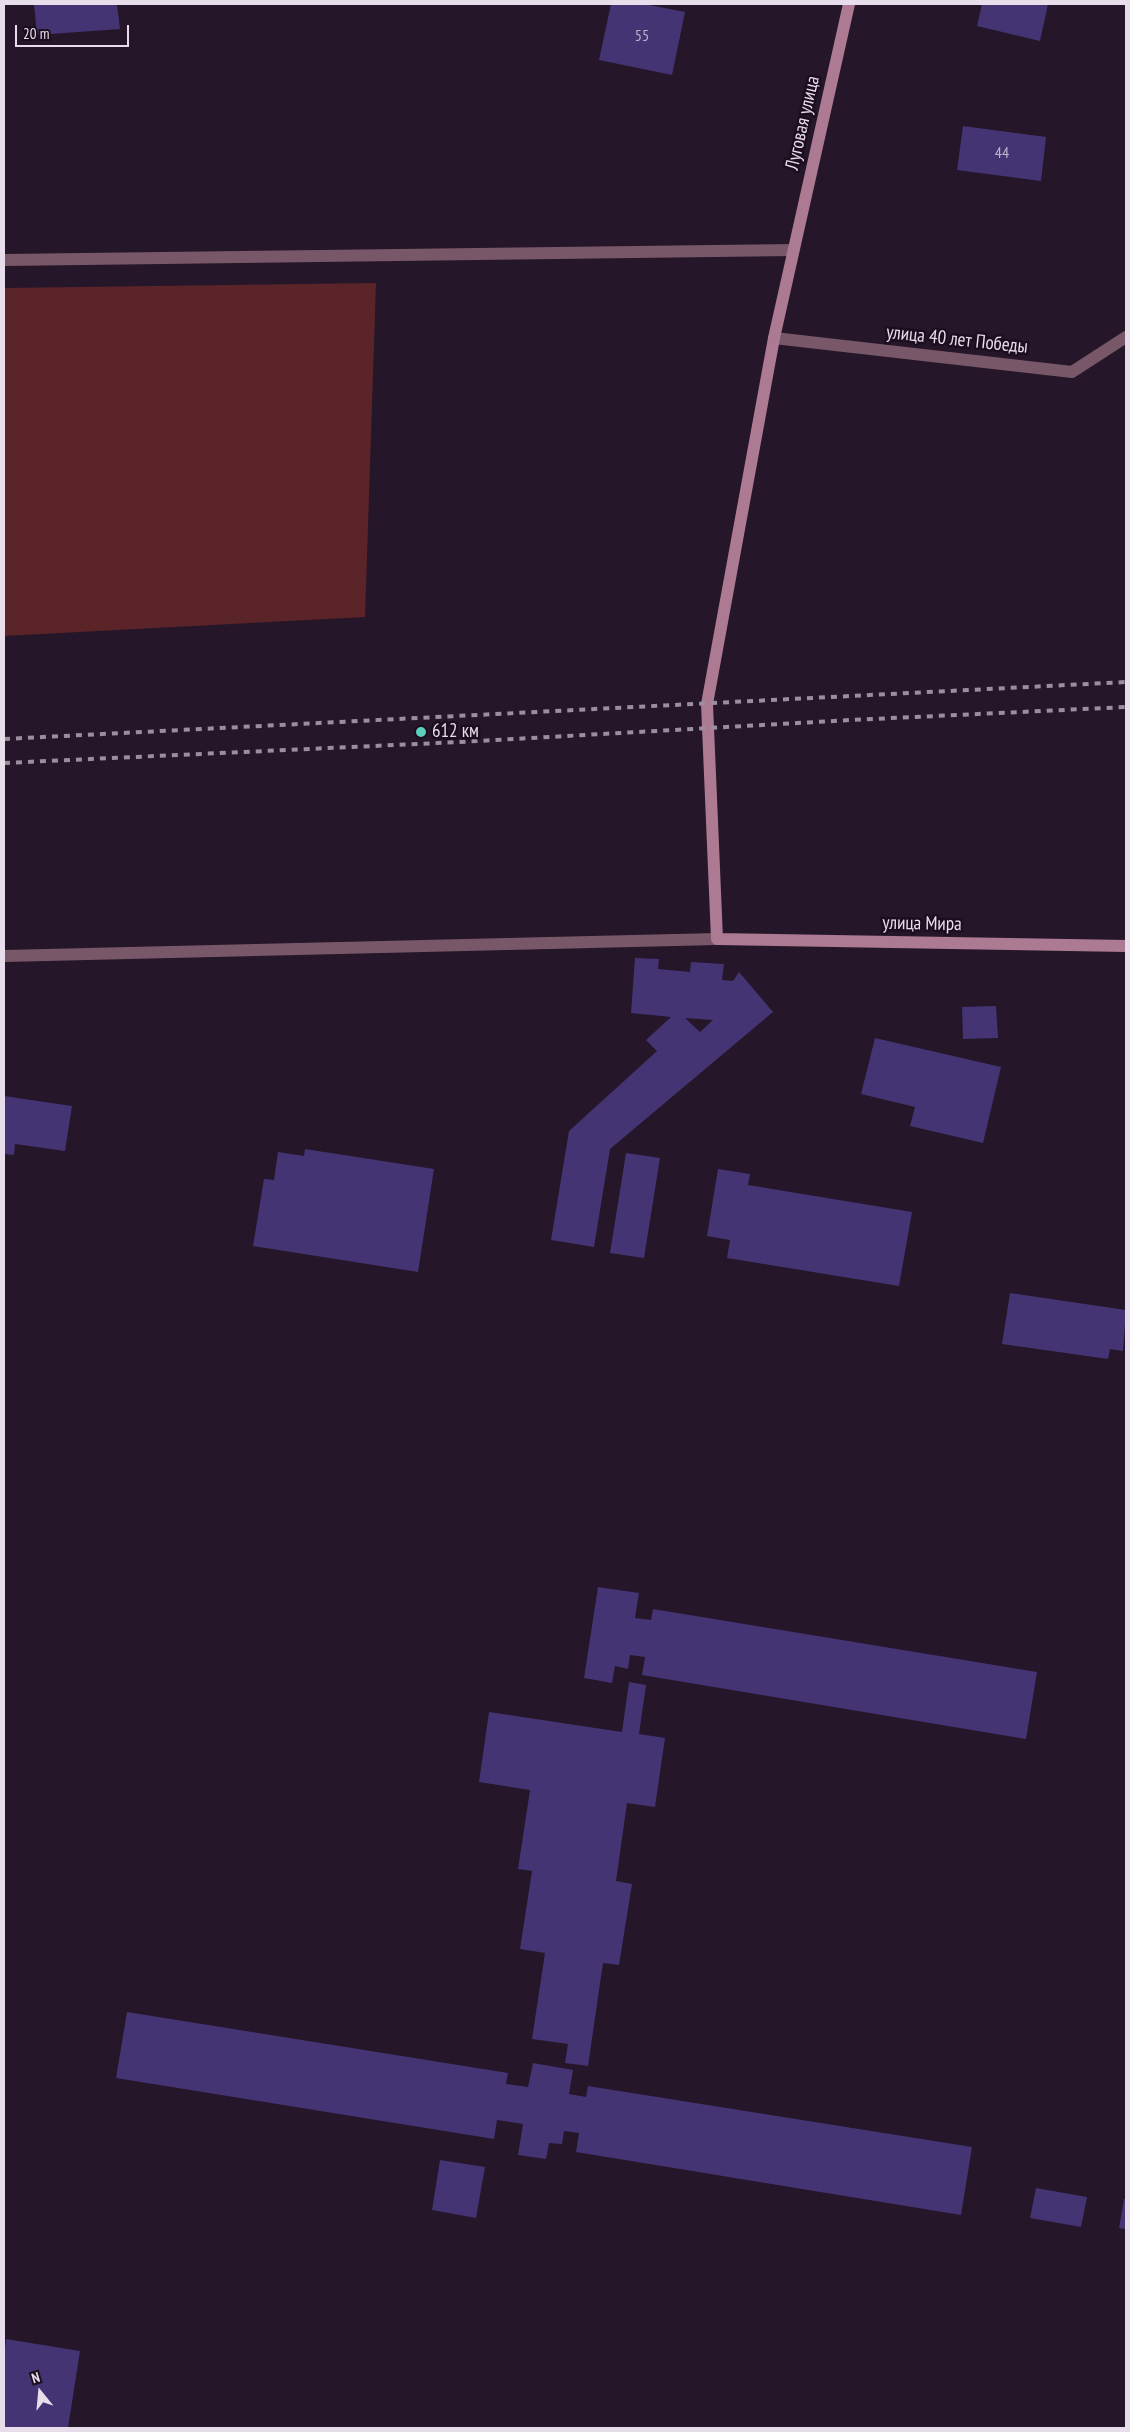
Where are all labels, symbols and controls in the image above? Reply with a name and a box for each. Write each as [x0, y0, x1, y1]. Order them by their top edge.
scale bar [18, 15, 131, 47]
text: 20 m [23, 24, 49, 43]
house number: 55 [635, 26, 649, 46]
street label: Луговая улица [781, 74, 825, 172]
house number: 44 [995, 143, 1009, 163]
street label: улица 40 лет Победы [885, 321, 1029, 359]
place label: 612 км [432, 721, 479, 743]
marker: 612 км [414, 725, 428, 739]
street label: улица Мира [882, 912, 962, 936]
north arrow [15, 2367, 65, 2417]
text: N [29, 2368, 42, 2387]

